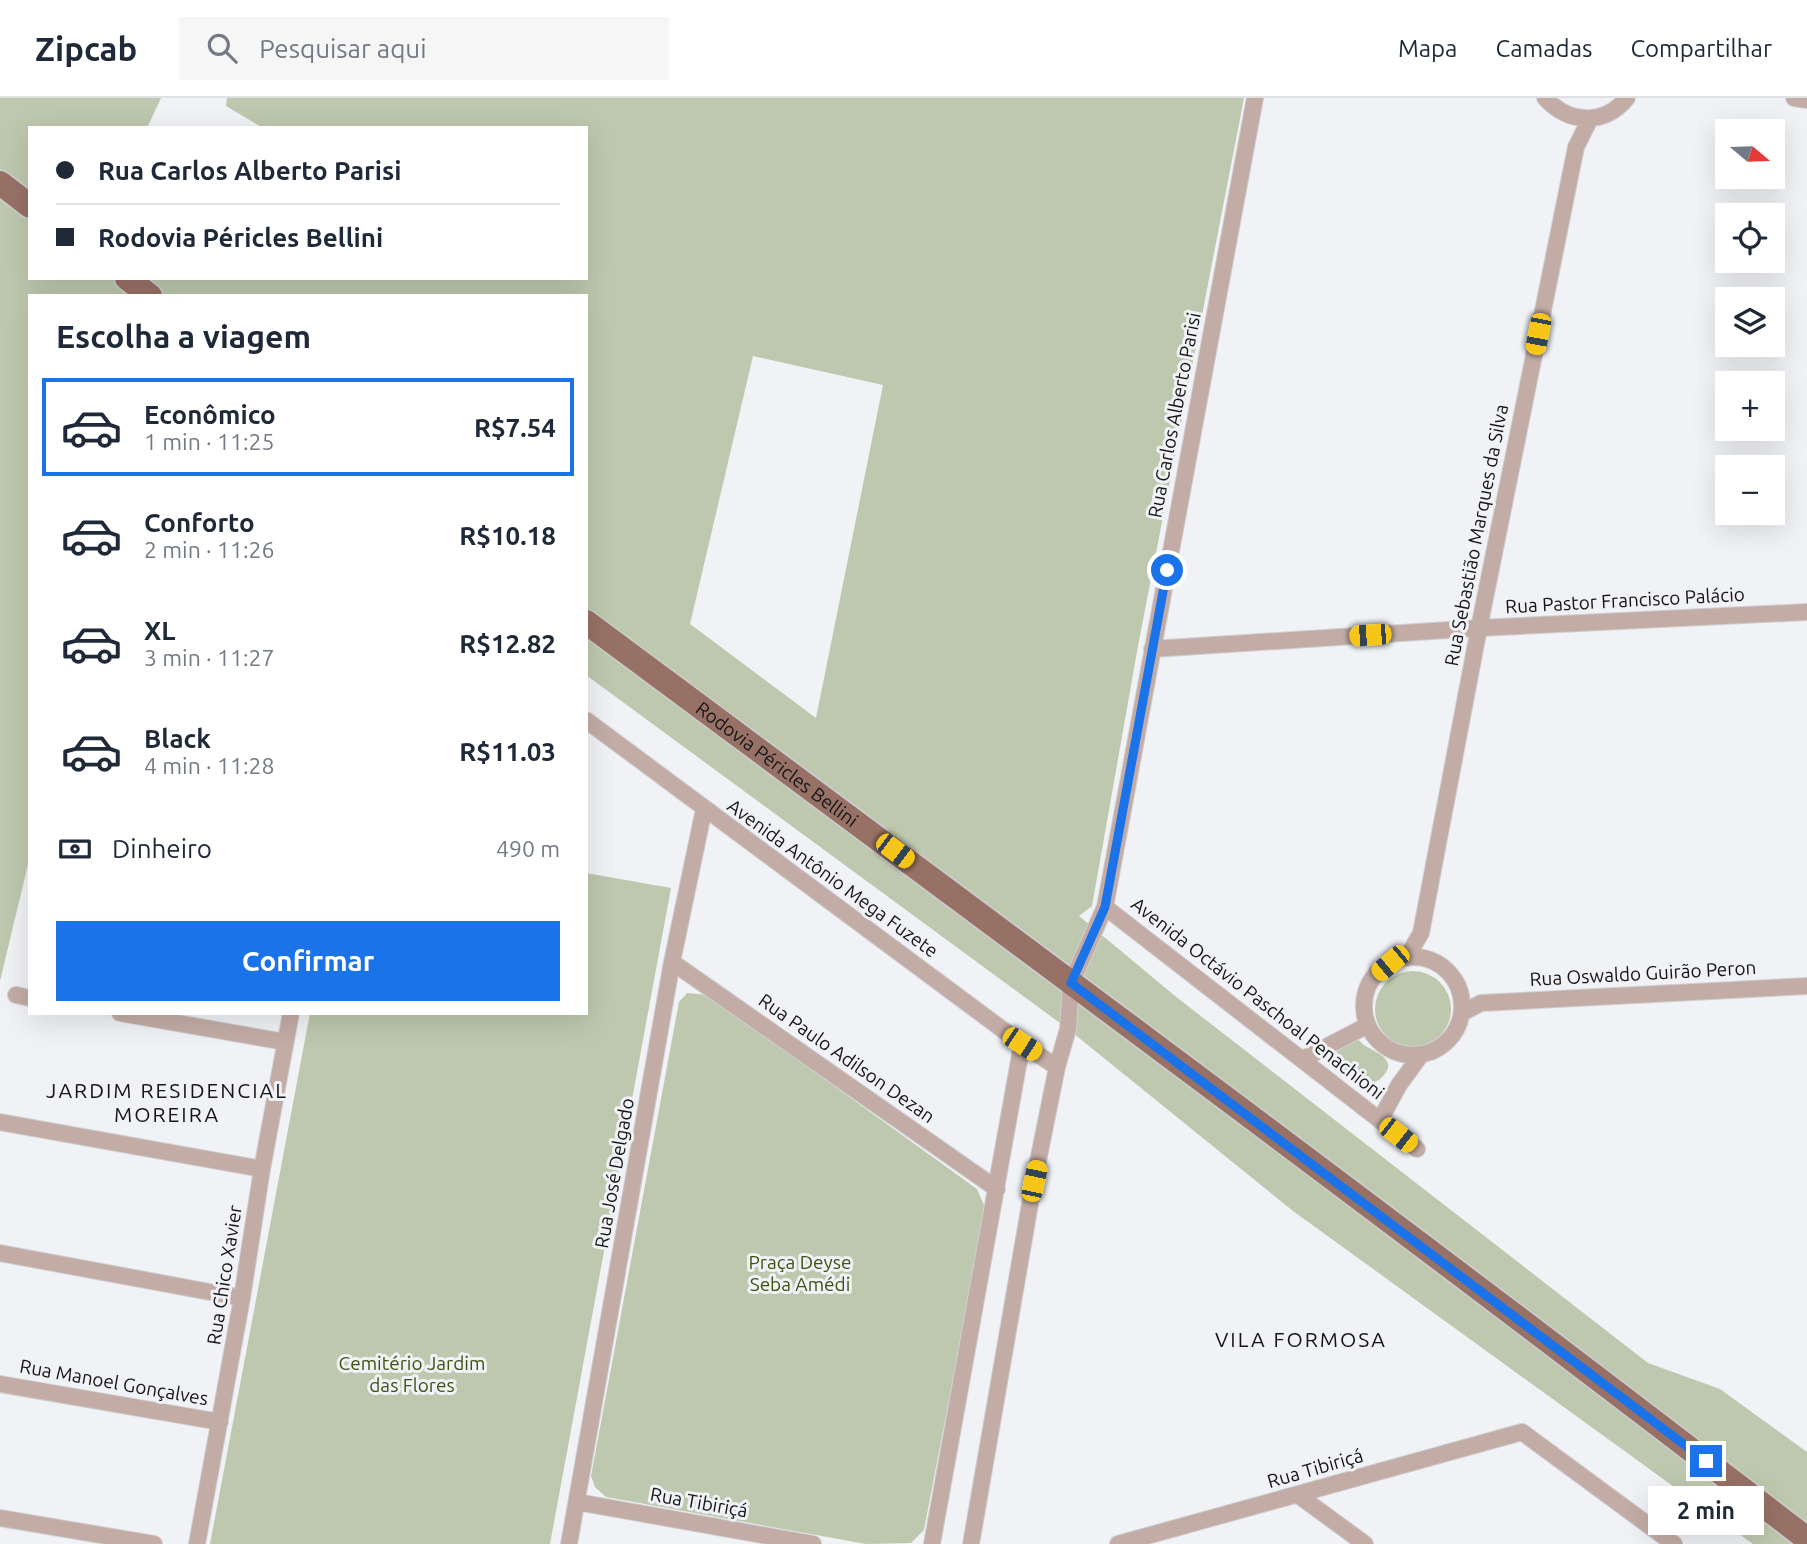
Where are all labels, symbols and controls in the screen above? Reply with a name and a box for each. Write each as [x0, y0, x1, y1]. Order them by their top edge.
search box [179, 17, 669, 80]
icon: search [203, 29, 241, 67]
text: Zipcab [35, 30, 137, 67]
text: Pesquisar aqui [259, 34, 427, 63]
text: Mapa [1398, 35, 1457, 62]
text: Camadas [1495, 35, 1592, 62]
text: Compartilhar [1630, 35, 1772, 62]
north arrow [1715, 119, 1785, 189]
map controls [1715, 119, 1785, 525]
text: Rua Carlos Alberto Parisi [98, 156, 401, 185]
button: locate [1715, 203, 1785, 273]
text: Rodovia Péricles Bellini [98, 223, 383, 252]
button: layers [1715, 287, 1785, 357]
street label: Rua Carlos Alberto Parisi [1143, 310, 1205, 520]
car [1524, 311, 1553, 357]
text: Escolha a viagem [56, 318, 311, 354]
button: + [1715, 371, 1785, 441]
icon: car [60, 396, 123, 459]
text: Econômico [144, 400, 276, 429]
street label: Rua Sebastião Marques da Silva [1440, 402, 1512, 668]
text: R$7.54 [474, 413, 556, 442]
text: 1 min · 11:25 [144, 429, 275, 454]
button: − [1715, 455, 1785, 525]
icon: car [60, 504, 123, 567]
text: Conforto [144, 508, 255, 537]
text: R$10.18 [459, 521, 556, 550]
text: 2 min · 11:26 [144, 537, 275, 562]
route start [1151, 554, 1183, 586]
street label: Rua Pastor Francisco Palácio [1505, 583, 1745, 617]
icon: car [60, 612, 123, 675]
text: XL [144, 616, 175, 645]
car [1349, 623, 1392, 647]
text: R$12.82 [459, 629, 556, 658]
text: 3 min · 11:27 [144, 645, 275, 670]
street label: Rodovia Péricles Bellini [692, 697, 862, 831]
icon: car [60, 720, 123, 783]
text: Black [144, 724, 211, 753]
text: R$11.03 [459, 737, 556, 766]
text: 4 min · 11:28 [144, 753, 275, 778]
street label: Avenida Antônio Mega Fuzete [723, 794, 943, 962]
icon: cash [56, 830, 94, 868]
car [872, 830, 919, 872]
text: Dinheiro [112, 834, 212, 863]
text: 490 m [496, 836, 560, 861]
street label: Avenida Octávio Paschoal Penachioni [1127, 892, 1389, 1104]
button: Confirmar [56, 921, 560, 1001]
car [1368, 941, 1413, 985]
street label: Rua Oswaldo Guirão Peron [1529, 956, 1757, 990]
street label: Rua Paulo Adilson Dezan [755, 989, 939, 1127]
car [999, 1024, 1046, 1064]
district label: JARDIM RESIDENCIAL MOREIRA [46, 1078, 288, 1126]
street label: Rua José Delgado [590, 1096, 638, 1250]
car [1375, 1114, 1422, 1156]
car [1020, 1158, 1049, 1204]
street label: Rua Chico Xavier [202, 1204, 246, 1346]
park label: Praça Deyse Seba Amédi [749, 1251, 852, 1295]
district label: VILA FORMOSA [1215, 1327, 1387, 1351]
park label: Cemitério Jardim das Flores [339, 1352, 485, 1396]
street label: Rua Manoel Gonçalves [18, 1355, 210, 1409]
street label: Rua Tibiriçá [1265, 1444, 1365, 1492]
route end [1690, 1445, 1722, 1477]
street label: Rua Tibiriçá [649, 1483, 749, 1521]
callout: 2 min [1648, 1486, 1764, 1534]
text: 2 min [1677, 1498, 1735, 1523]

